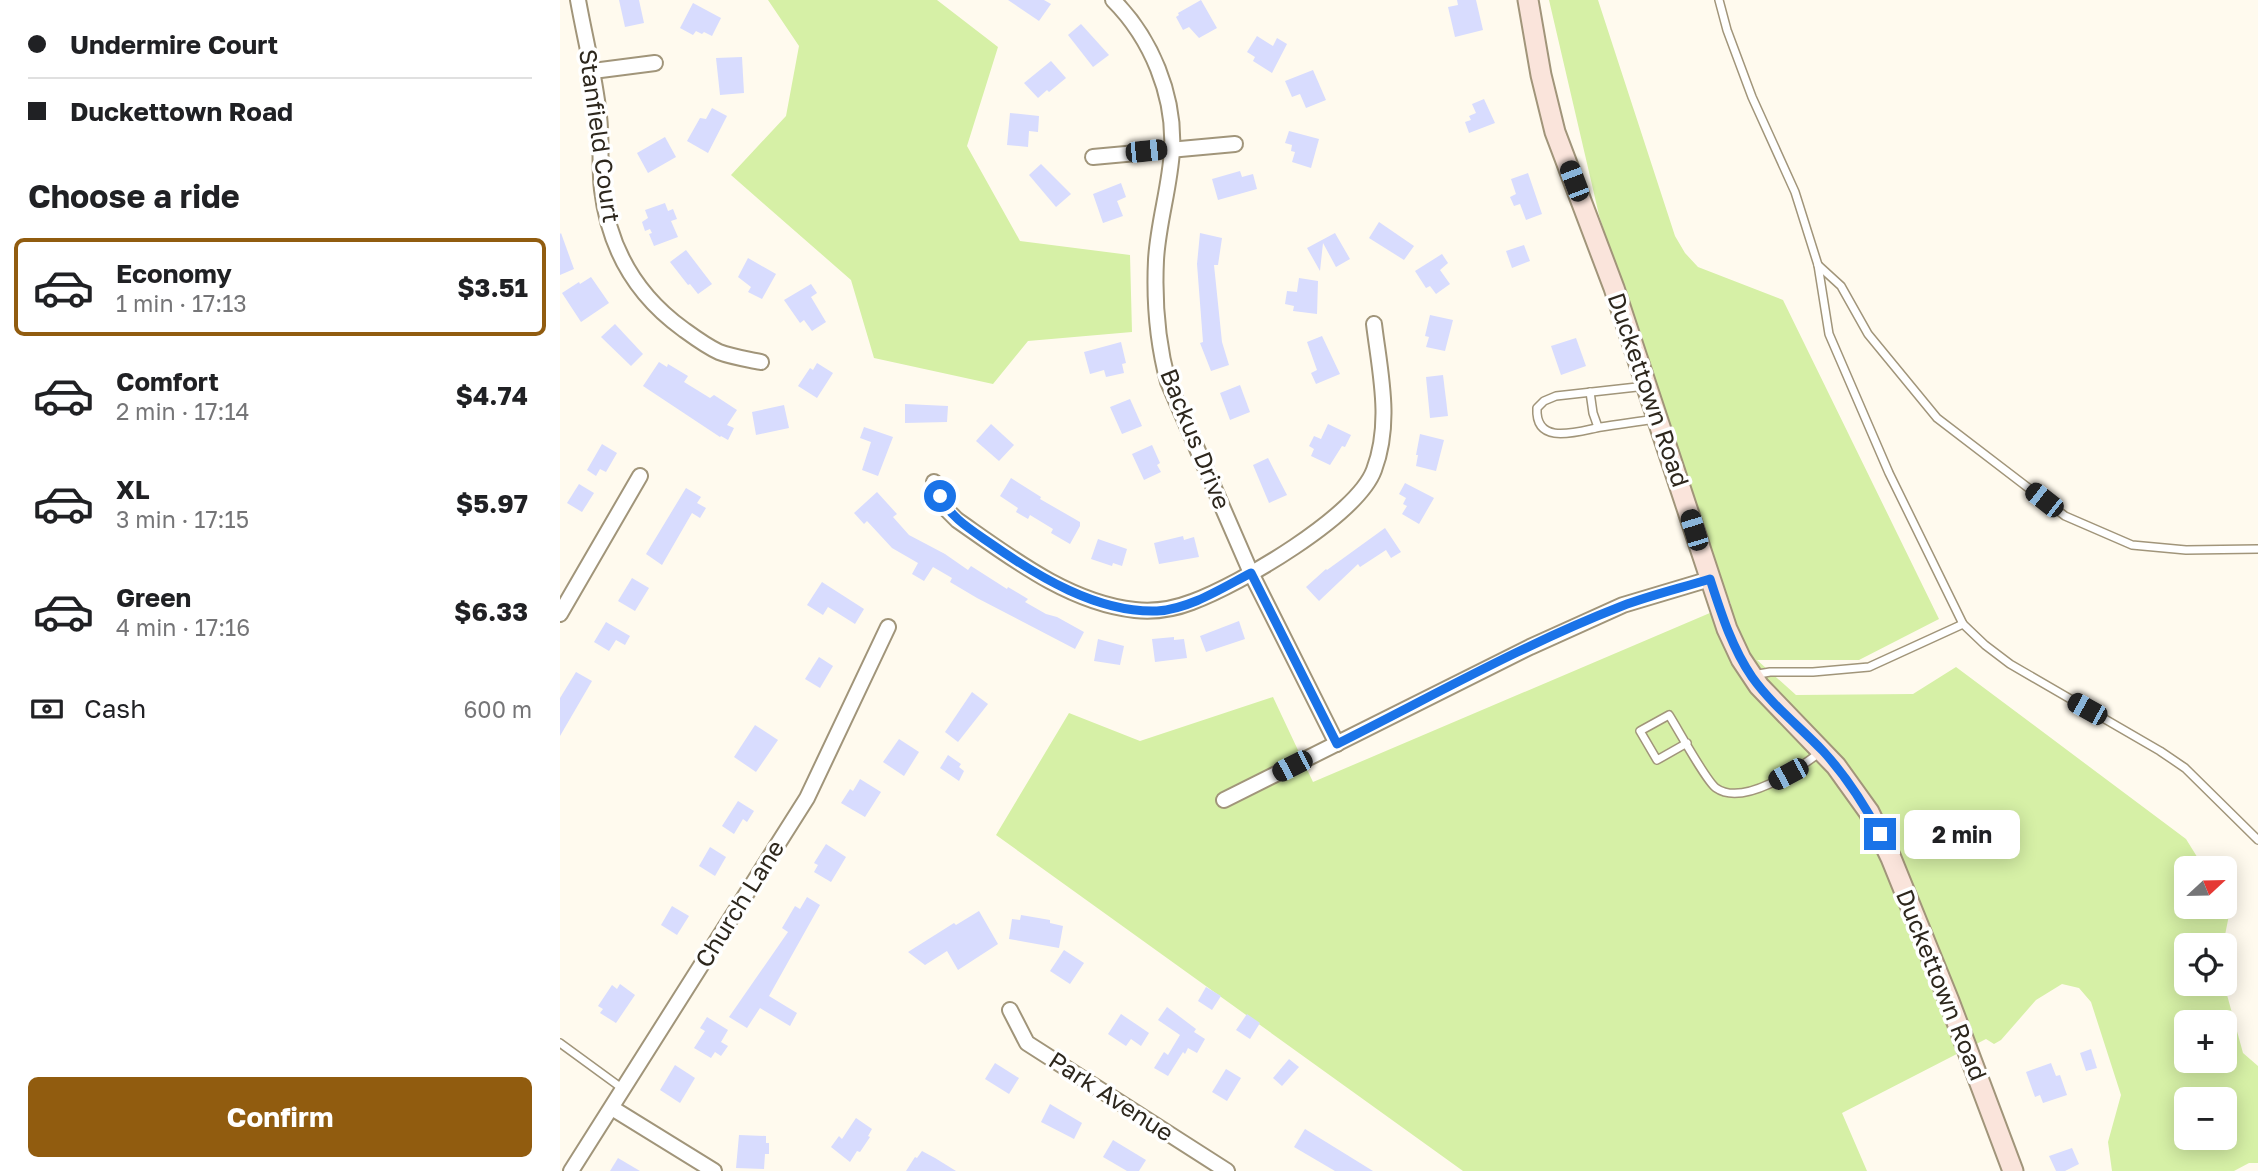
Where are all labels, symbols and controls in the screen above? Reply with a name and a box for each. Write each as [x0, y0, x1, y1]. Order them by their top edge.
text: Undermire Court [70, 29, 278, 60]
street label: Stanfield Court [574, 47, 627, 224]
text: Duckettown Road [70, 96, 293, 127]
car [1125, 138, 1168, 164]
car [1557, 158, 1592, 204]
text: Choose a ride [28, 177, 240, 215]
icon: car [32, 256, 95, 319]
text: Economy [116, 258, 232, 289]
text: $3.51 [457, 272, 528, 303]
text: 1 min · 17:13 [116, 289, 247, 317]
street label: Duckettown Road [1603, 289, 1696, 490]
icon: car [32, 364, 95, 427]
street label: Backus Drive [1155, 364, 1238, 513]
text: Comfort [116, 366, 219, 397]
text: $4.74 [456, 380, 528, 411]
text: 2 min · 17:14 [116, 397, 250, 425]
icon: car [32, 472, 95, 535]
text: XL [116, 474, 150, 505]
car [2021, 479, 2068, 521]
route start [924, 480, 956, 512]
text: $5.97 [456, 488, 528, 519]
text: 3 min · 17:15 [116, 505, 249, 533]
car [1678, 507, 1711, 553]
icon: car [32, 580, 95, 643]
text: Green [116, 582, 191, 613]
text: $6.33 [454, 596, 528, 627]
text: 4 min · 17:16 [116, 613, 250, 641]
icon: cash [28, 690, 66, 728]
car [2064, 690, 2111, 728]
text: Cash [84, 693, 146, 724]
text: 600 m [463, 695, 532, 723]
car [1269, 747, 1316, 785]
car [1765, 755, 1812, 793]
callout: 2 min [1904, 810, 2020, 858]
route end [1864, 818, 1896, 850]
text: 2 min [1932, 820, 1992, 848]
street label: Church Lane [688, 834, 789, 972]
north arrow [2174, 856, 2236, 919]
map controls [2174, 856, 2237, 1150]
street label: Duckettown Road [1891, 885, 1994, 1084]
button: locate [2174, 933, 2237, 996]
button: + [2174, 1010, 2237, 1073]
street label: Park Avenue [1044, 1045, 1180, 1147]
button: Confirm [28, 1077, 532, 1157]
button: − [2174, 1087, 2237, 1150]

